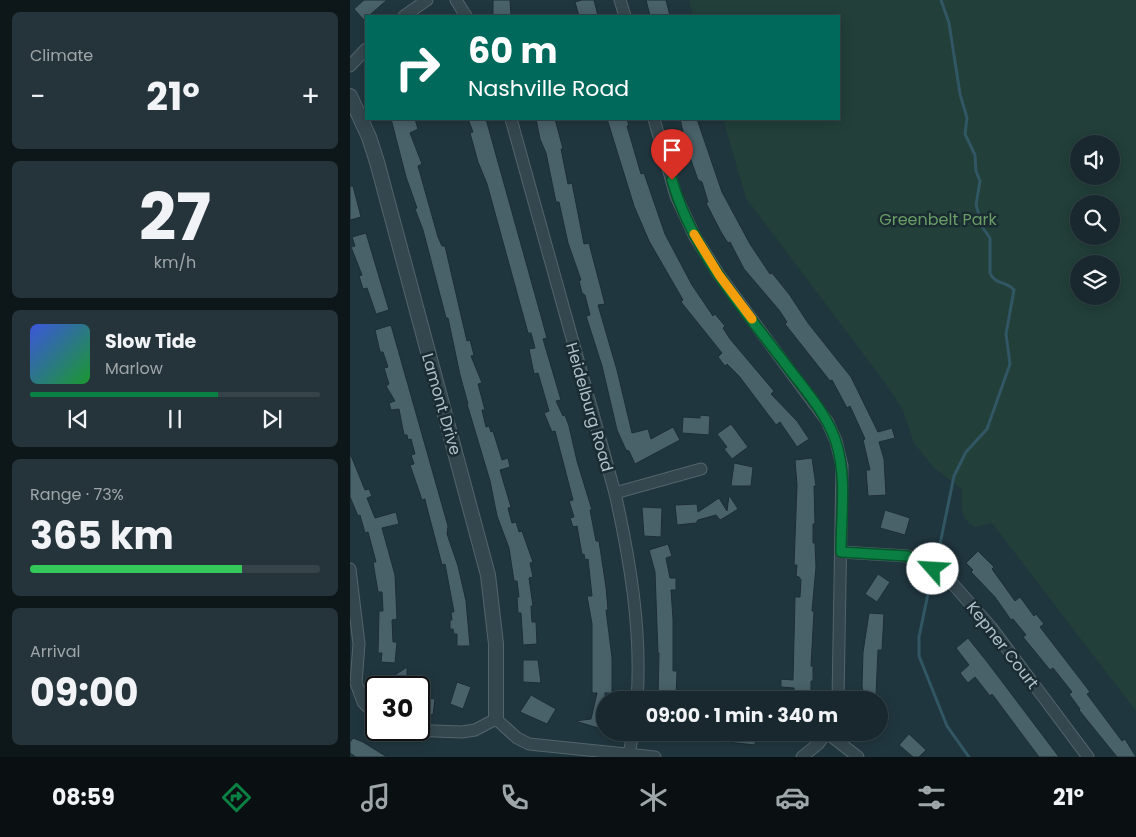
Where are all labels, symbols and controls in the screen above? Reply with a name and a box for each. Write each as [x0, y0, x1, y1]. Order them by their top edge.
text: 60 m [468, 26, 558, 75]
icon: right [385, 35, 450, 100]
text: Climate [30, 44, 93, 67]
text: 21° [146, 70, 200, 123]
text: Nashville Road [468, 73, 629, 104]
text: − [30, 77, 45, 116]
text: + [301, 77, 320, 116]
pin [651, 129, 693, 180]
map controls [1070, 135, 1120, 305]
button: sound [1070, 135, 1120, 185]
icon: arrive [658, 136, 686, 164]
text: 27 [139, 172, 211, 263]
button: search [1070, 195, 1120, 245]
park label: Greenbelt Park [879, 208, 998, 231]
text: km/h [154, 251, 196, 274]
button: layers [1070, 255, 1120, 305]
text: Slow Tide [105, 328, 196, 355]
street label: Heidelburg Road [560, 340, 619, 474]
street label: Lamont Drive [416, 351, 467, 458]
text: Marlow [105, 357, 163, 380]
icon: previous [64, 405, 92, 433]
icon: pause [161, 405, 189, 433]
icon: next [258, 405, 286, 433]
text: Range · 73% [30, 483, 124, 506]
text: 365 km [30, 509, 174, 562]
position arrow [906, 542, 958, 594]
street label: Kepner Court [961, 597, 1044, 694]
text: Arrival [30, 640, 80, 663]
text: 09:00 [30, 666, 139, 719]
speed limit sign: 30 [365, 676, 430, 741]
text: 09:00 · 1 min · 340 m [646, 702, 838, 729]
icon: directions [219, 780, 254, 815]
icon: music [358, 780, 393, 815]
icon: phone [497, 780, 532, 815]
icon: climate [636, 780, 671, 815]
icon: car [775, 780, 810, 815]
icon: filters [914, 780, 949, 815]
text: 08:59 [52, 782, 115, 813]
text: 21° [1053, 782, 1084, 813]

